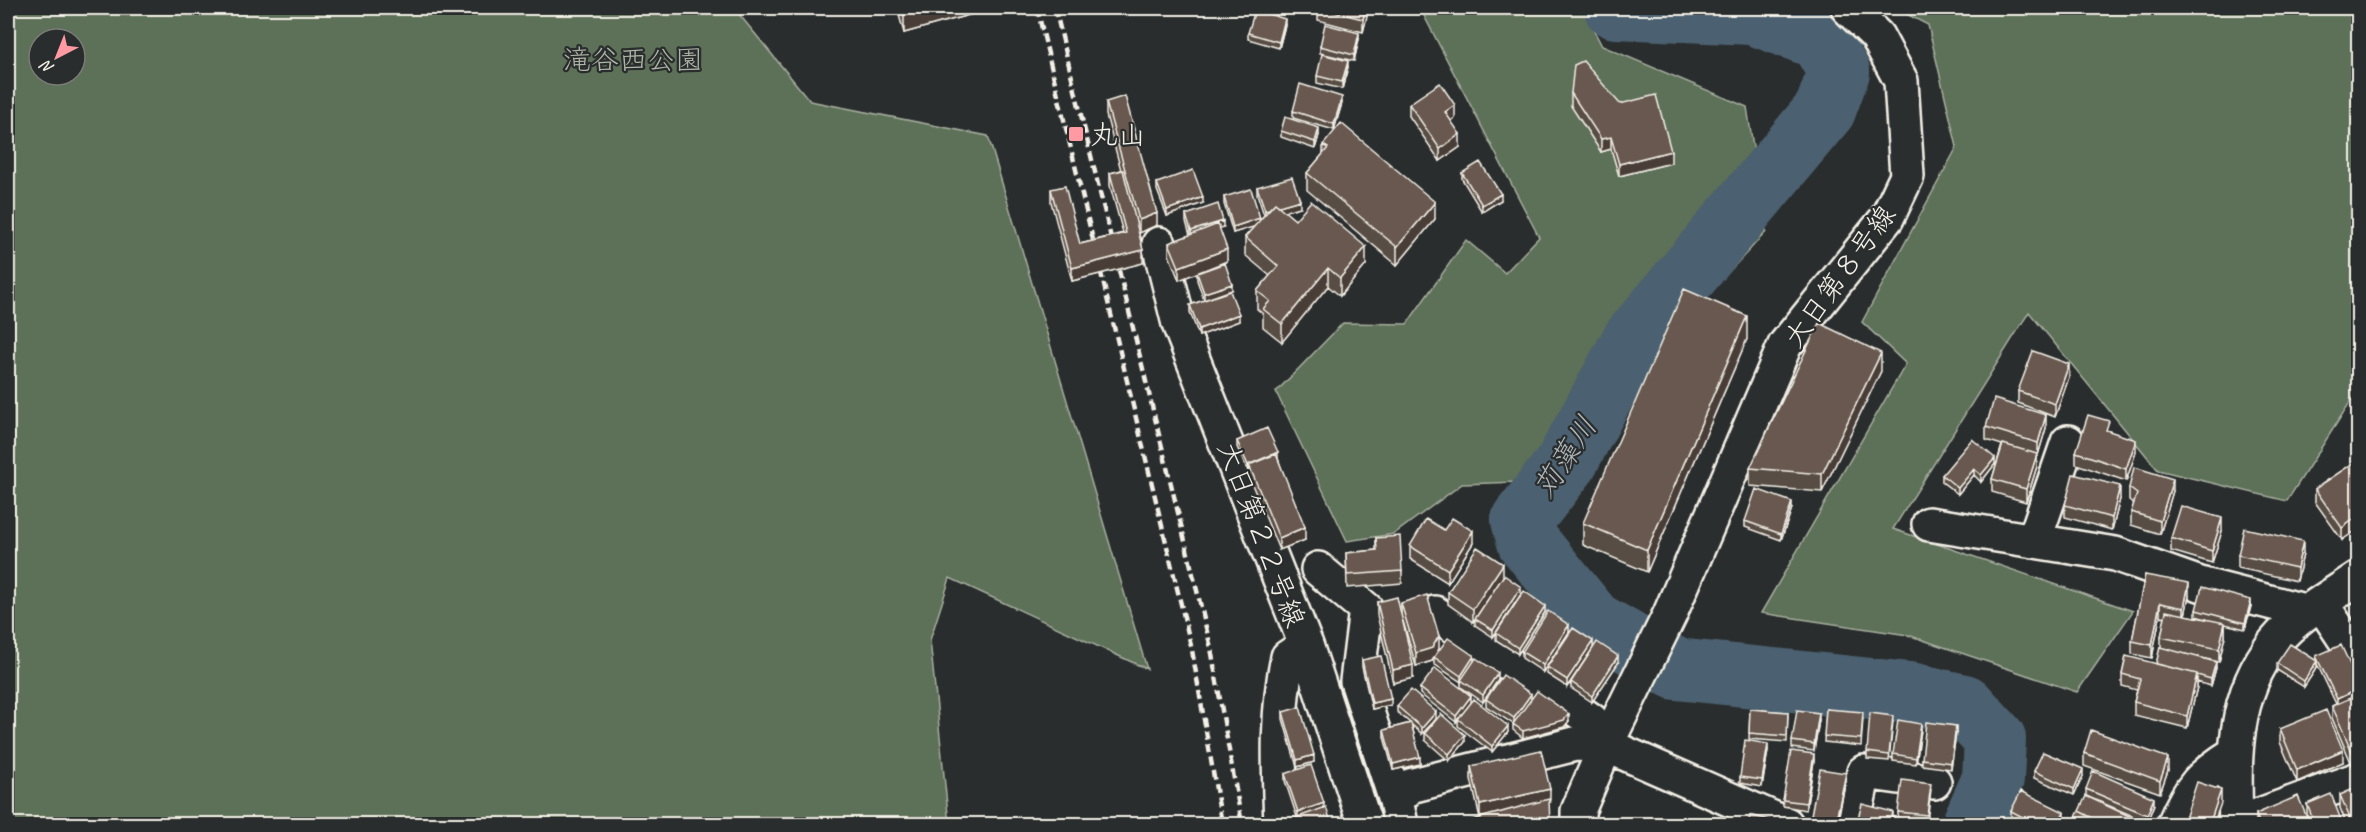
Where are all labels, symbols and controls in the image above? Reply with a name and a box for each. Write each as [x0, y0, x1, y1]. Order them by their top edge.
north arrow [27, 27, 87, 87]
park label: 滝谷西公園 [563, 42, 703, 77]
text: N [35, 55, 58, 78]
place label: 丸山 [1090, 117, 1146, 152]
marker: 丸山 [1067, 125, 1085, 143]
street label: 大日第８号線 [1776, 198, 1903, 355]
water label: 苅藻川 [1525, 409, 1605, 505]
street label: 大日第２２号線 [1210, 436, 1313, 632]

